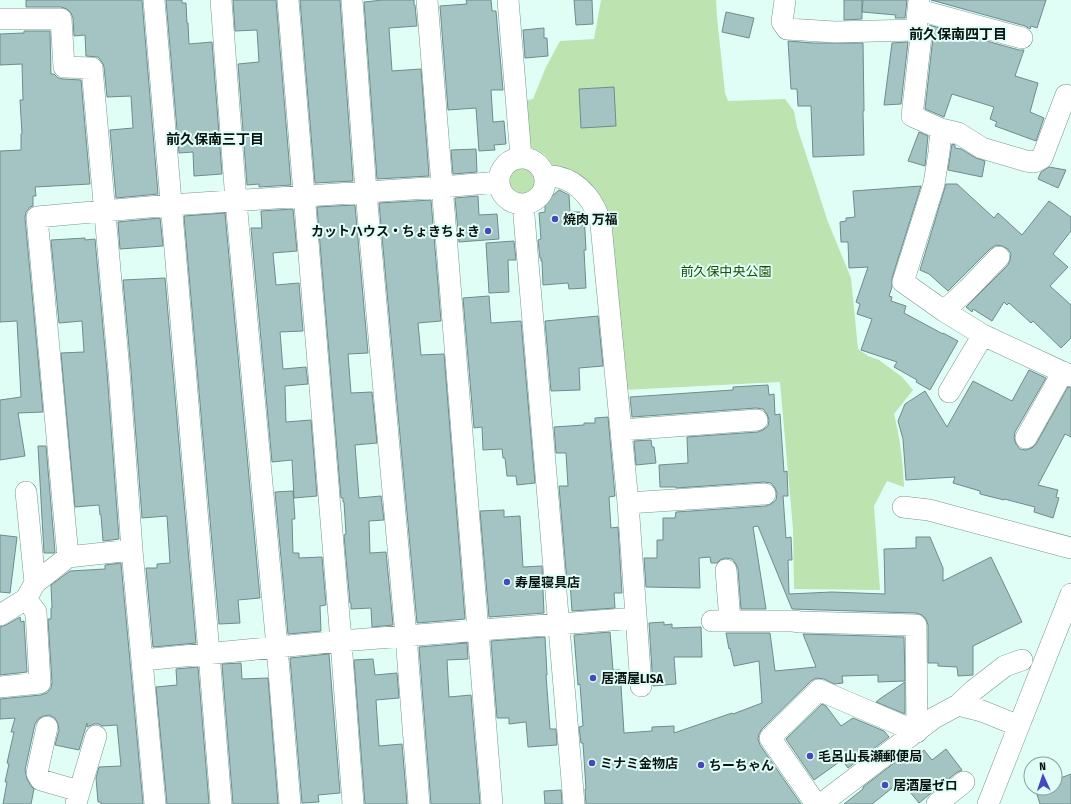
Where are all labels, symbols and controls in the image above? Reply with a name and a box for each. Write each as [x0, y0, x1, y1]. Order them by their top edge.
district label: 前久保南四丁目 [909, 26, 1007, 43]
district label: 前久保南三丁目 [166, 131, 264, 148]
place label: 焼肉 万福 [563, 212, 618, 227]
marker: 焼肉 万福 [550, 214, 560, 224]
place label: カットハウス・ちょきちょき [311, 224, 480, 239]
marker: カットハウス・ちょきちょき [483, 226, 493, 236]
park label: 前久保中央公園 [680, 264, 772, 279]
place label: 寿屋寝具店 [515, 575, 580, 590]
marker: 寿屋寝具店 [502, 577, 512, 587]
place label: 居酒屋LISA [601, 671, 664, 686]
marker: 居酒屋LISA [588, 673, 598, 683]
place label: 毛呂山長瀬郵便局 [818, 749, 922, 764]
marker: 毛呂山長瀬郵便局 [805, 751, 815, 761]
place label: ミナミ金物店 [600, 756, 678, 771]
north arrow [1023, 756, 1063, 796]
marker: ミナミ金物店 [587, 758, 597, 768]
place label: ちーちゃん [709, 758, 774, 773]
marker: ちーちゃん [696, 760, 706, 770]
text: N [1039, 760, 1046, 773]
place label: 居酒屋ゼロ [893, 778, 958, 793]
marker: 居酒屋ゼロ [880, 780, 890, 790]

